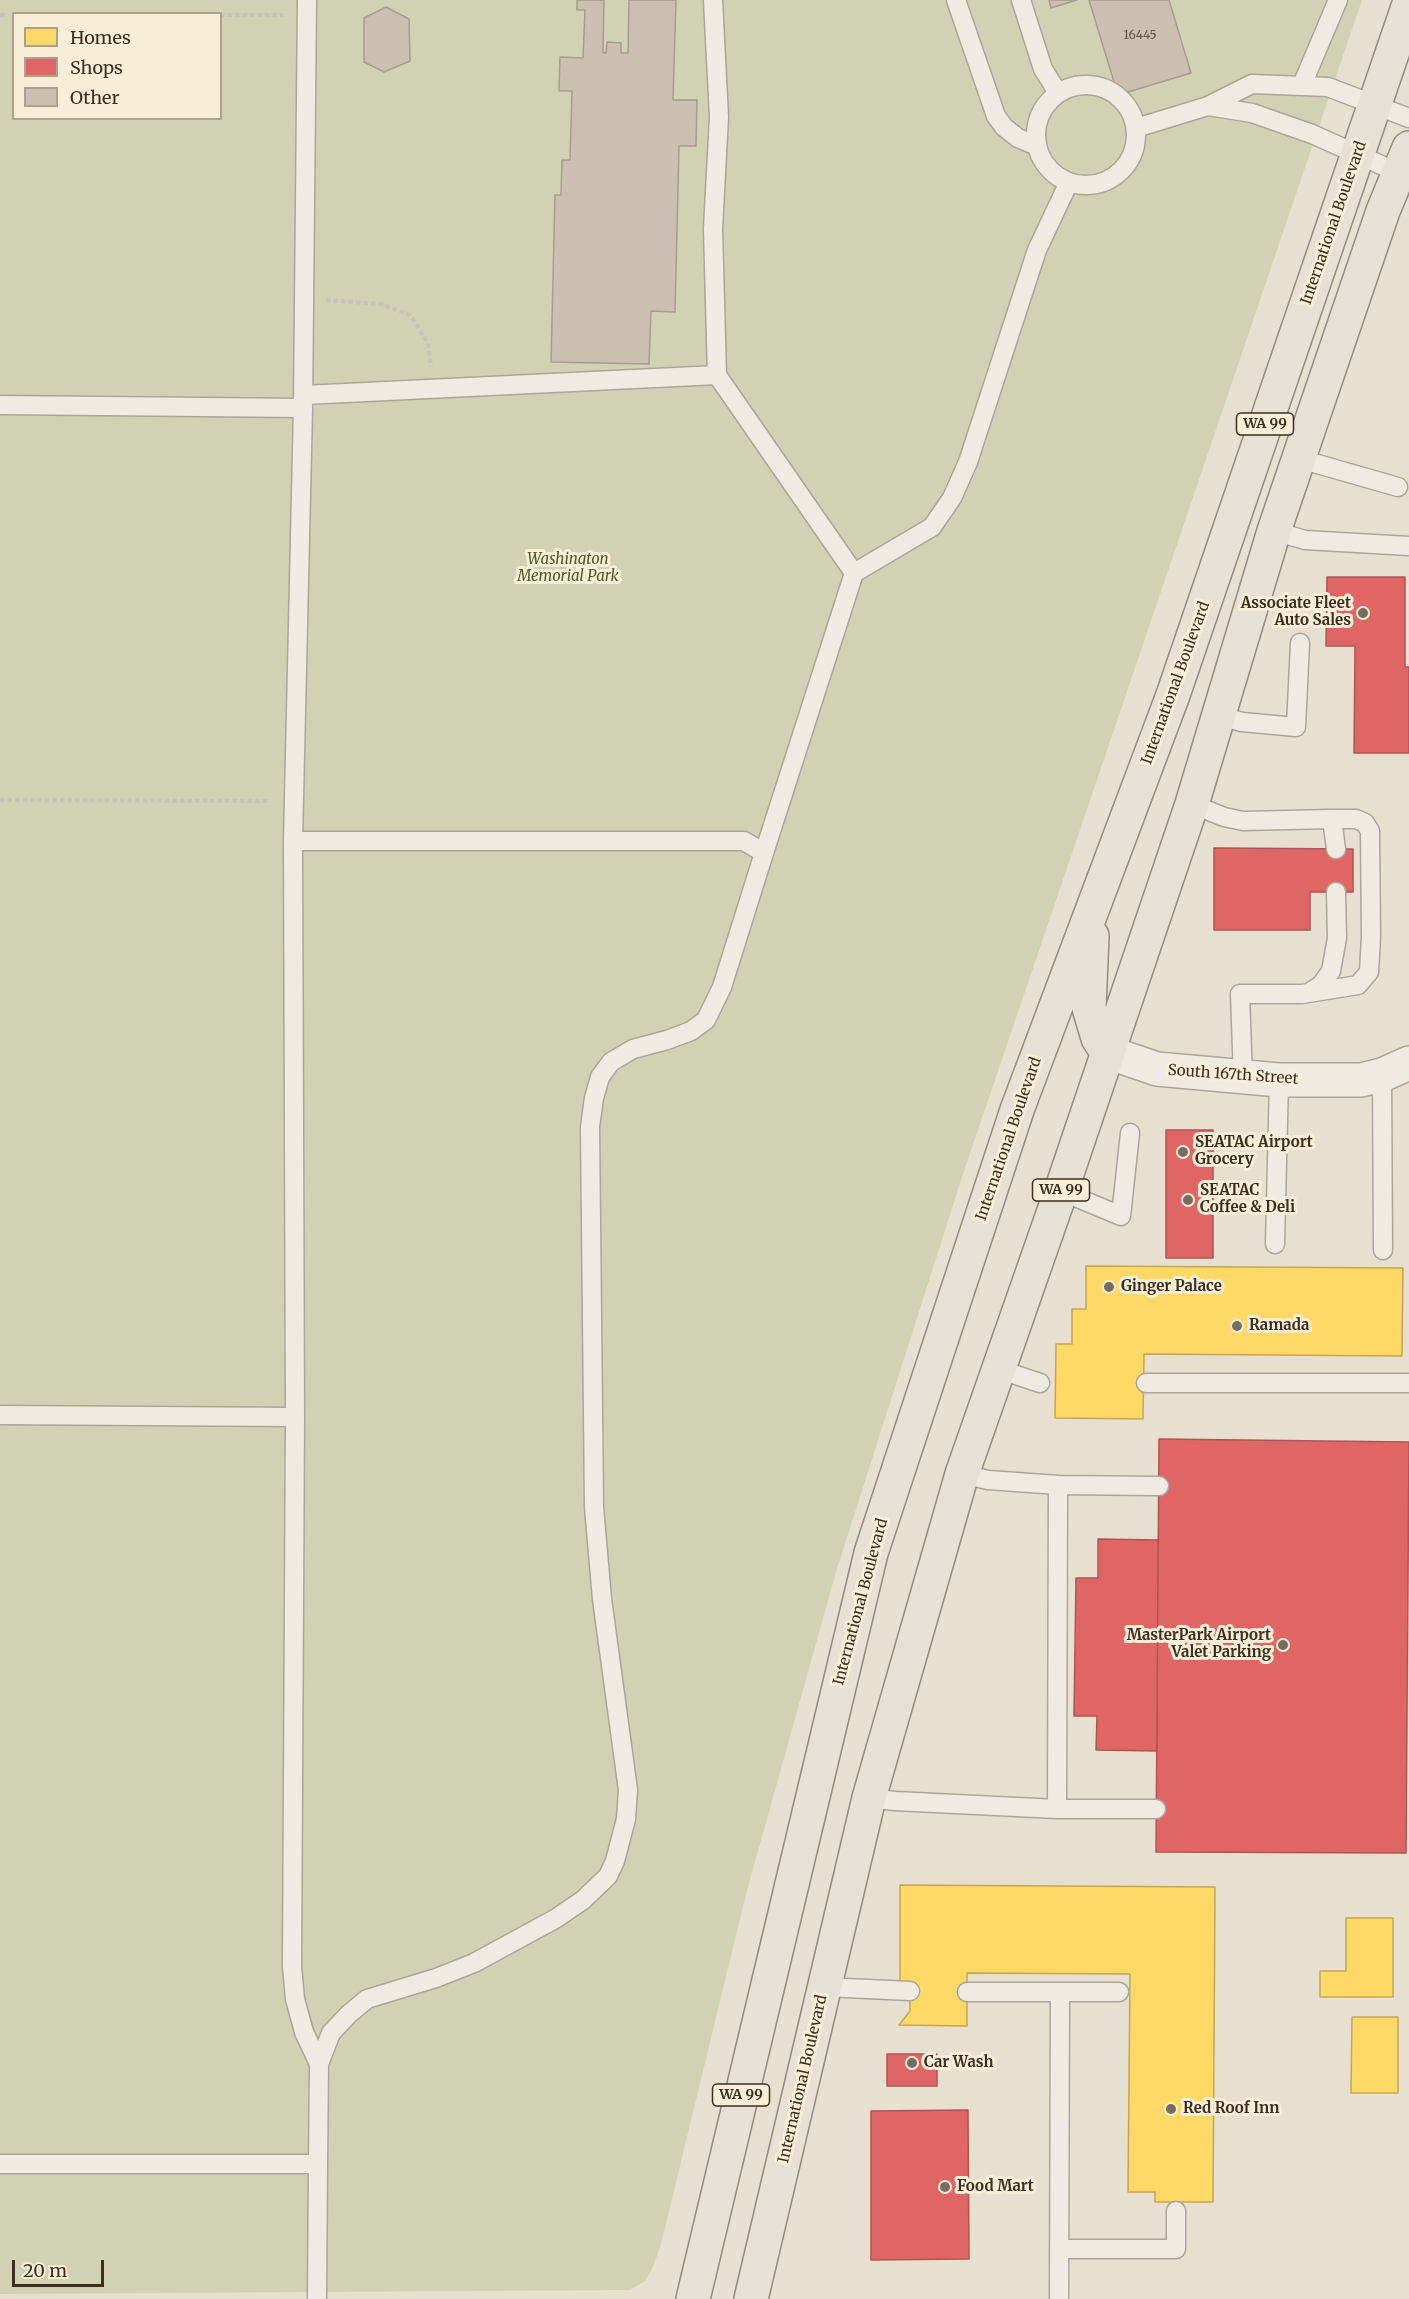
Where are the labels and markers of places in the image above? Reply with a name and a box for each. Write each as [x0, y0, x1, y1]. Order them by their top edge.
place label: Associate Fleet Auto Sales [1241, 595, 1351, 630]
marker: Associate Fleet Auto Sales [1356, 606, 1370, 620]
place label: SEATAC Airport Grocery [1195, 1134, 1313, 1169]
marker: SEATAC Airport Grocery [1176, 1145, 1190, 1159]
place label: SEATAC Coffee & Deli [1200, 1182, 1295, 1217]
marker: SEATAC Coffee & Deli [1181, 1193, 1195, 1207]
place label: Ginger Palace [1121, 1278, 1222, 1296]
marker: Ginger Palace [1102, 1280, 1116, 1294]
place label: Ramada [1249, 1317, 1309, 1335]
marker: Ramada [1230, 1319, 1244, 1333]
place label: MasterPark Airport Valet Parking [1127, 1627, 1271, 1662]
marker: MasterPark Airport Valet Parking [1276, 1638, 1290, 1652]
place label: Car Wash [924, 2054, 993, 2072]
marker: Car Wash [905, 2056, 919, 2070]
place label: Red Roof Inn [1183, 2100, 1279, 2118]
marker: Red Roof Inn [1164, 2102, 1178, 2116]
place label: Food Mart [957, 2178, 1034, 2196]
marker: Food Mart [938, 2180, 952, 2194]

